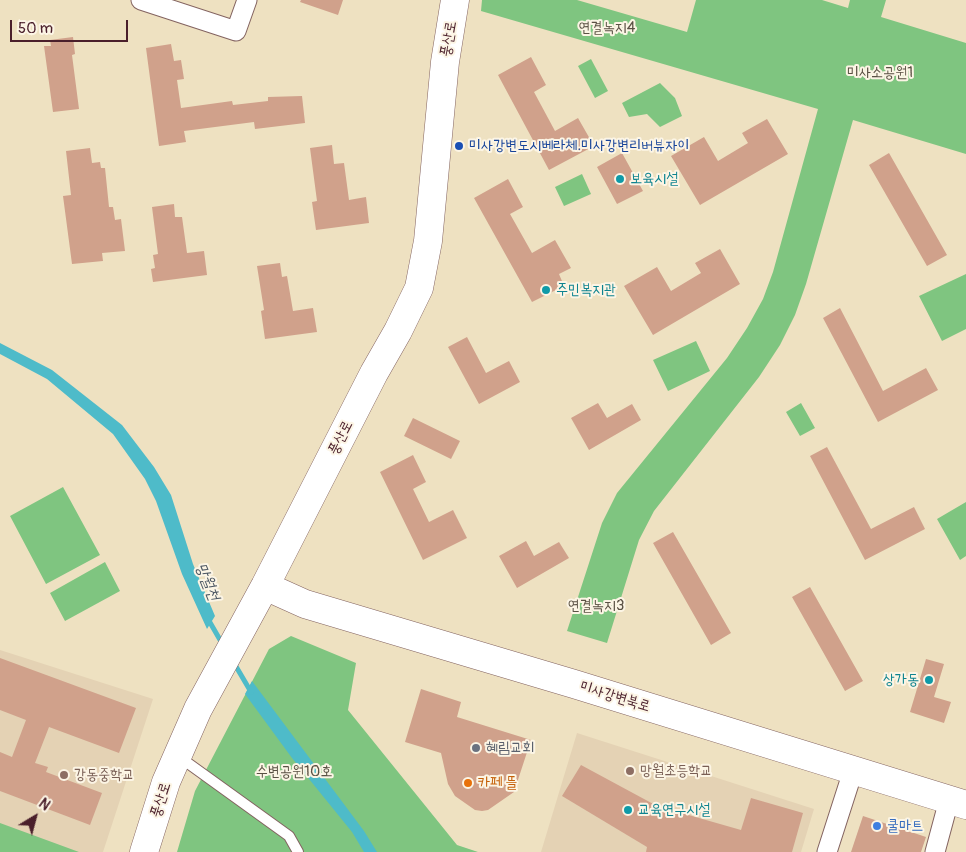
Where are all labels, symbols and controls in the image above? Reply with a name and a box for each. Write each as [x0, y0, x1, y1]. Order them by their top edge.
scale bar [12, 10, 130, 42]
text: 50 m [18, 19, 53, 38]
park label: 연결녹지4 [579, 19, 635, 37]
street label: 풍산로 [437, 20, 461, 58]
park label: 미사소공원1 [847, 64, 913, 82]
place label: 미사강변도시베라체.미사강변리버뷰자이 [469, 137, 690, 155]
marker: 미사강변도시베라체.미사강변리버뷰자이 [453, 140, 465, 152]
place label: 보육시설 [630, 170, 678, 188]
marker: 보육시설 [614, 173, 626, 185]
place label: 주민복지관 [556, 281, 616, 299]
marker: 주민복지관 [540, 284, 552, 296]
street label: 풍산로 [325, 418, 357, 458]
water label: 망월천 [191, 560, 223, 604]
park label: 연결녹지3 [568, 597, 624, 615]
place label: 상가동 [883, 671, 919, 689]
marker: 상가동 [923, 674, 935, 686]
street label: 미사강변북로 [578, 678, 652, 716]
place label: 혜림교회 [486, 739, 534, 757]
marker: 혜림교회 [470, 742, 482, 754]
place label: 망월초등학교 [640, 762, 712, 780]
park label: 수변공원10호 [256, 763, 332, 781]
marker: 망월초등학교 [624, 765, 636, 777]
place label: 강동중학교 [74, 766, 134, 784]
marker: 강동중학교 [58, 769, 70, 781]
place label: 카페 뜰 [478, 774, 517, 792]
marker: 카페 뜰 [462, 777, 474, 789]
street label: 풍산로 [147, 780, 175, 820]
north arrow [10, 792, 60, 842]
text: N [35, 795, 53, 814]
place label: 교육연구시설 [638, 801, 710, 819]
marker: 교육연구시설 [622, 804, 634, 816]
place label: 쿨마트 [887, 817, 923, 835]
marker: 쿨마트 [871, 820, 883, 832]

